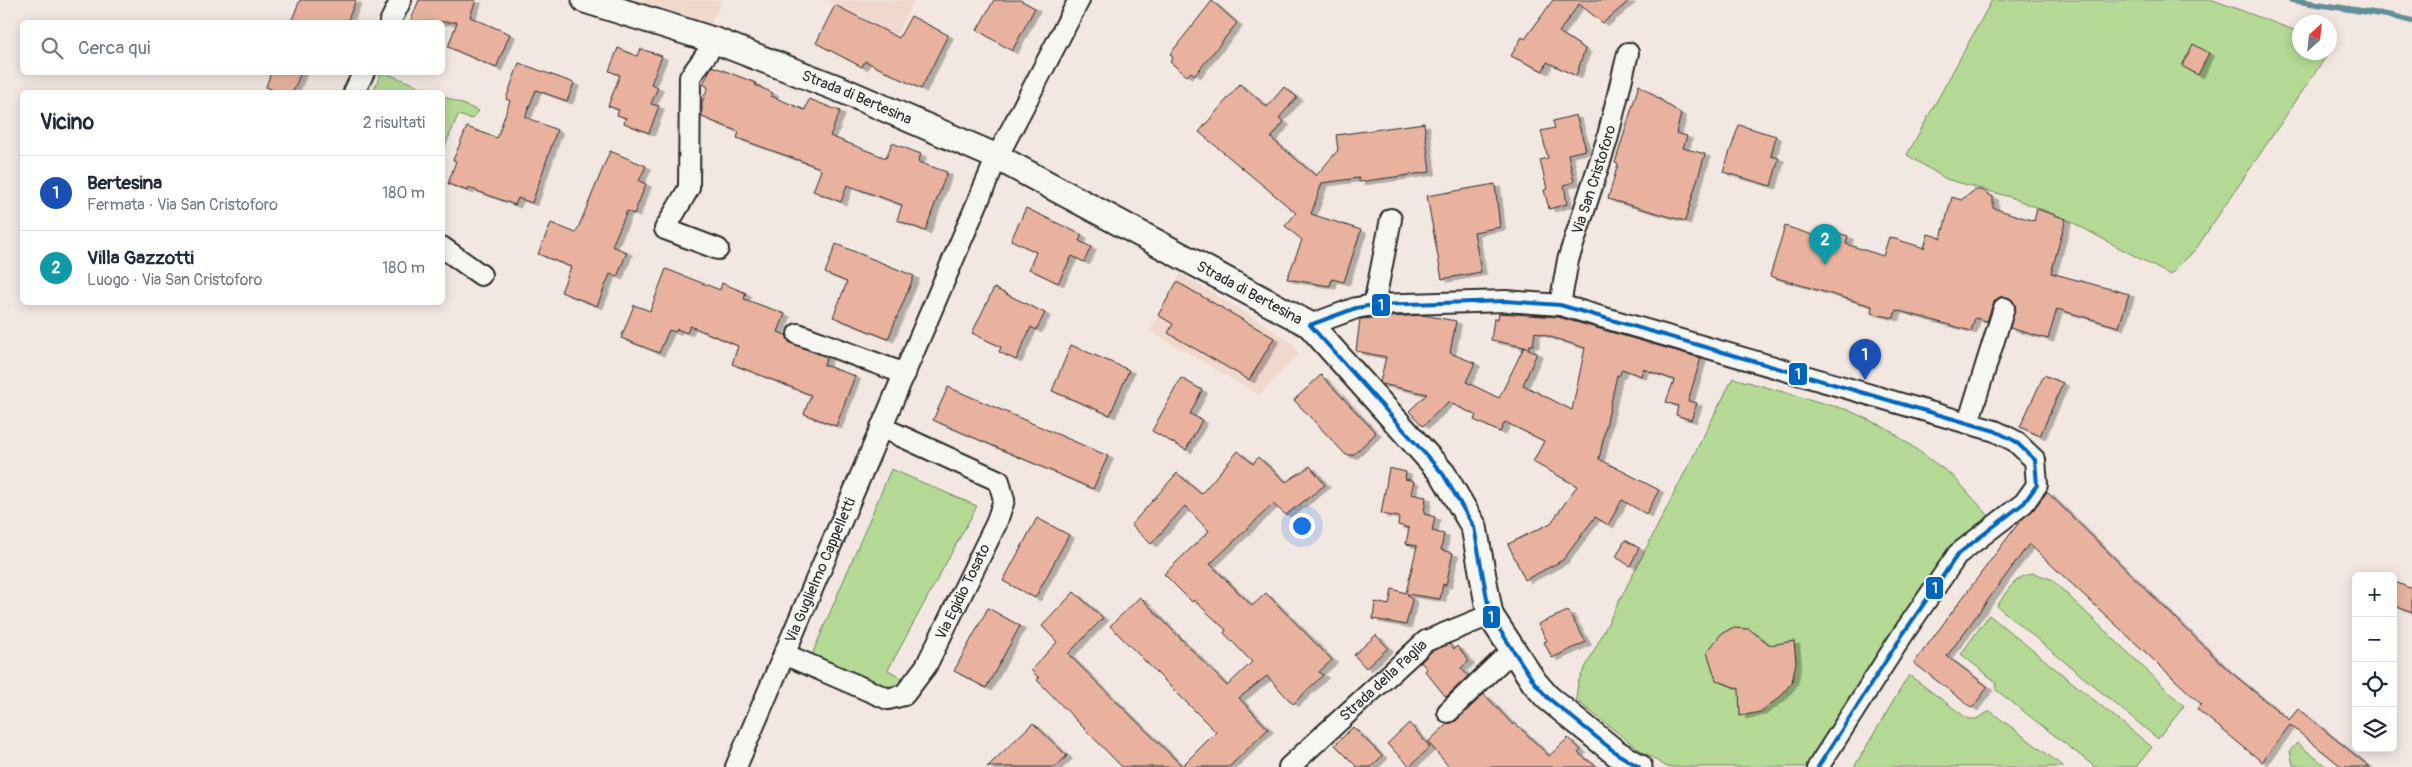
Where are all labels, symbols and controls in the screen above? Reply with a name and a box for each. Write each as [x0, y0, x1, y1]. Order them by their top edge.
north arrow [2292, 15, 2337, 60]
search box [20, 20, 445, 75]
icon: search [38, 34, 66, 62]
text: Cerca qui [78, 36, 150, 60]
street label: Strada di Bertesina [799, 66, 915, 129]
text: Vicino [40, 109, 94, 136]
text: 2 risultati [363, 113, 425, 133]
street label: Via San Cristoforo [1568, 123, 1620, 237]
text: Bertesina [87, 171, 162, 195]
text: 1 [53, 183, 59, 203]
text: 180 m [382, 183, 425, 203]
text: Fermata · Via San Cristoforo [87, 195, 278, 215]
pin: 2 [1809, 224, 1841, 265]
text: Villa Gazzotti [87, 246, 194, 270]
street label: Strada di Bertesina [1193, 257, 1306, 329]
text: 2 [52, 258, 60, 278]
text: 180 m [382, 258, 425, 278]
text: Luogo · Via San Cristoforo [87, 270, 262, 290]
line badge: 1 [1371, 293, 1391, 317]
text: 1 [1378, 297, 1384, 314]
pin: 1 [1849, 339, 1881, 380]
line badge: 1 [1788, 362, 1808, 386]
text: 1 [1795, 366, 1801, 383]
street label: Via Guglielmo Cappelletti [781, 495, 860, 646]
your location [1289, 513, 1315, 539]
street label: Via Egidio Tosato [931, 541, 995, 643]
map controls [2352, 572, 2397, 752]
button: + [2352, 572, 2397, 617]
line badge: 1 [1925, 576, 1944, 600]
text: 1 [1932, 580, 1938, 597]
line badge: 1 [1482, 605, 1501, 629]
text: 1 [1488, 609, 1494, 626]
button: − [2352, 617, 2397, 662]
street label: Strada della Paglia [1336, 636, 1431, 726]
button: locate [2352, 662, 2397, 707]
button: layers [2352, 707, 2397, 752]

